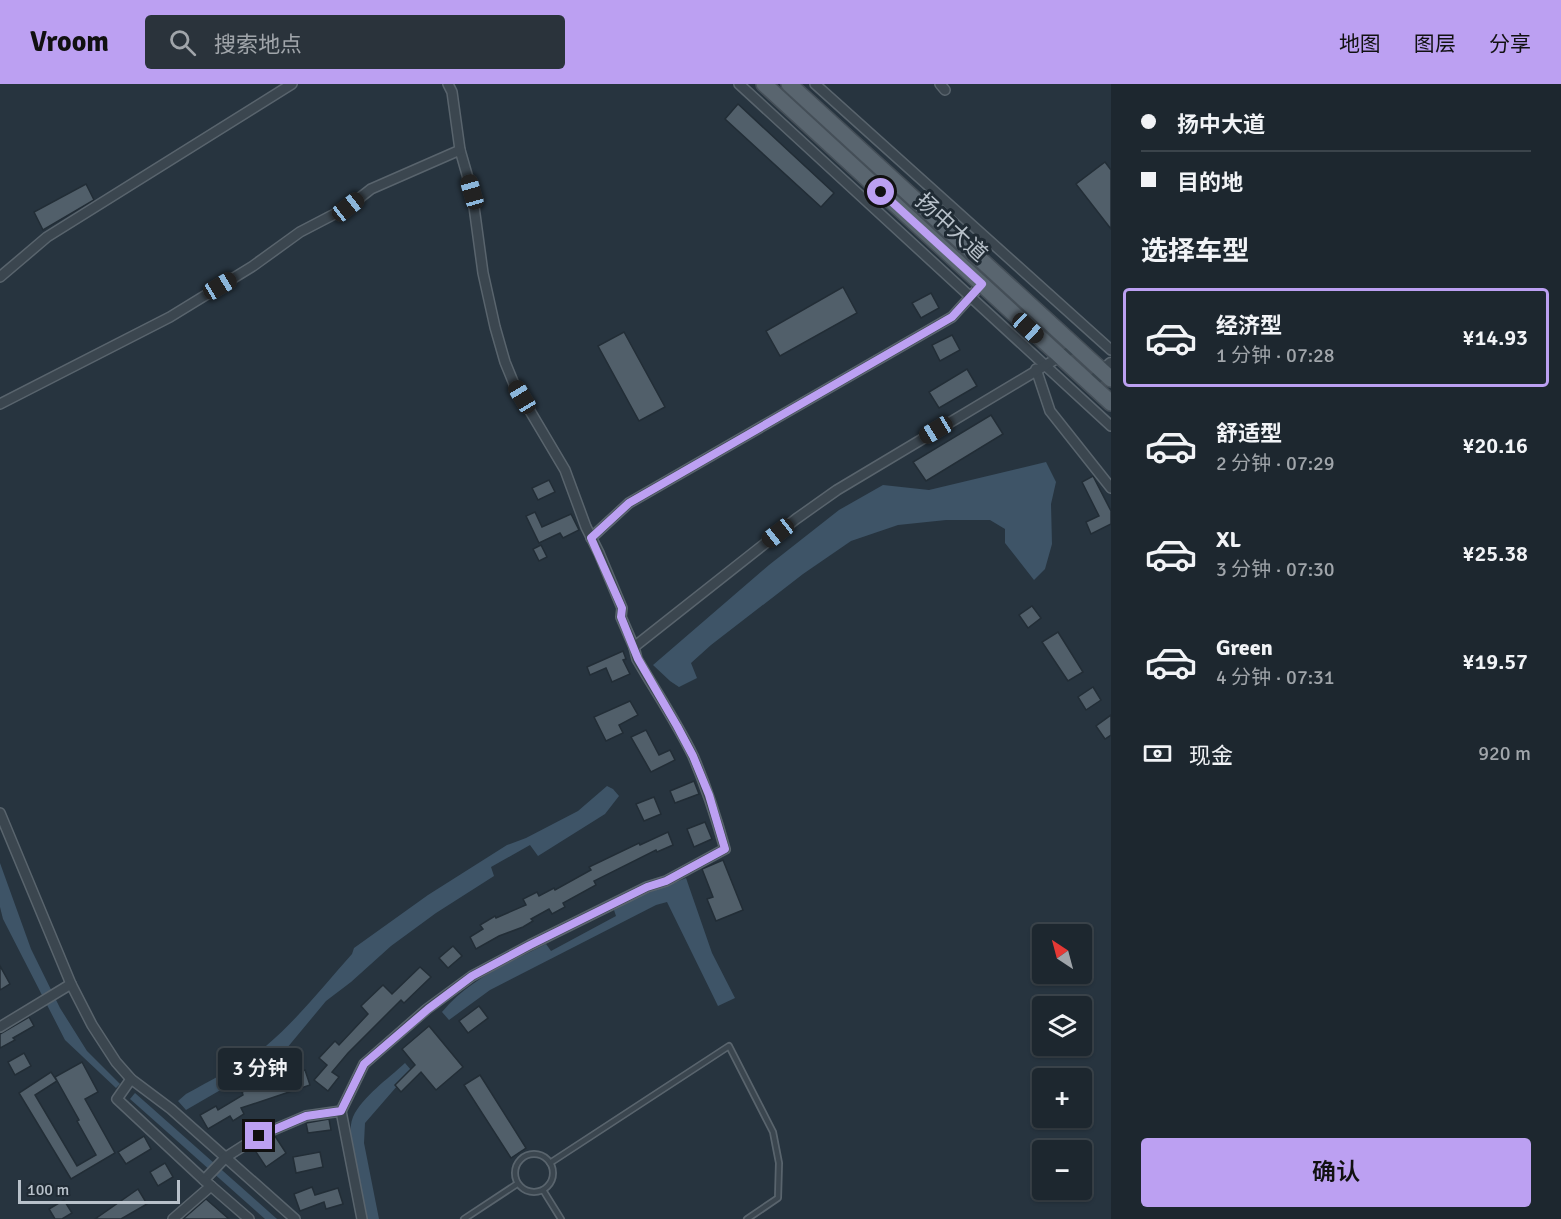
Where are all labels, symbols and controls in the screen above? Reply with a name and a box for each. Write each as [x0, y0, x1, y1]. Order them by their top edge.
search box [145, 15, 565, 69]
text: Vroom [30, 25, 109, 59]
icon: search [166, 26, 199, 59]
text: 搜索地点 [214, 31, 302, 58]
text: 地图 [1339, 31, 1381, 57]
text: 图层 [1414, 31, 1456, 57]
text: 分享 [1489, 31, 1531, 57]
text: 扬中大道 [1177, 111, 1265, 138]
text: 目的地 [1177, 169, 1243, 196]
car [458, 172, 486, 212]
route start [867, 178, 894, 205]
street label: 扬中大道 [910, 187, 993, 267]
car [328, 189, 368, 225]
text: 选择车型 [1141, 235, 1249, 268]
car [200, 269, 240, 303]
car [1009, 309, 1047, 347]
icon: car [1144, 311, 1198, 365]
text: 经济型 [1216, 312, 1282, 339]
text: ¥14.93 [1463, 324, 1528, 351]
text: 1 分钟 · 07:28 [1216, 343, 1335, 368]
car [505, 377, 539, 417]
car [916, 413, 956, 447]
icon: car [1144, 419, 1198, 473]
text: 舒适型 [1216, 420, 1282, 447]
text: ¥20.16 [1463, 432, 1528, 459]
text: 2 分钟 · 07:29 [1216, 451, 1335, 476]
car [758, 515, 798, 551]
text: XL [1216, 526, 1241, 553]
icon: car [1144, 527, 1198, 581]
text: ¥25.38 [1463, 540, 1528, 567]
text: 3 分钟 · 07:30 [1216, 557, 1335, 582]
text: Green [1216, 634, 1273, 661]
icon: car [1144, 635, 1198, 689]
text: ¥19.57 [1463, 648, 1528, 675]
text: 4 分钟 · 07:31 [1216, 665, 1335, 690]
icon: cash [1141, 737, 1174, 770]
text: 920 m [1478, 741, 1531, 766]
text: 现金 [1189, 742, 1233, 769]
north arrow [1032, 924, 1092, 984]
map controls [1032, 924, 1092, 1200]
button: layers [1032, 996, 1092, 1056]
callout: 3 分钟 [217, 1049, 301, 1091]
text: 3 分钟 [232, 1056, 288, 1081]
button: + [1032, 1068, 1092, 1128]
route end [245, 1122, 272, 1149]
button: 确认 [1141, 1138, 1531, 1207]
button: − [1032, 1140, 1092, 1200]
scale bar [18, 1177, 180, 1204]
text: 100 m [27, 1180, 69, 1200]

